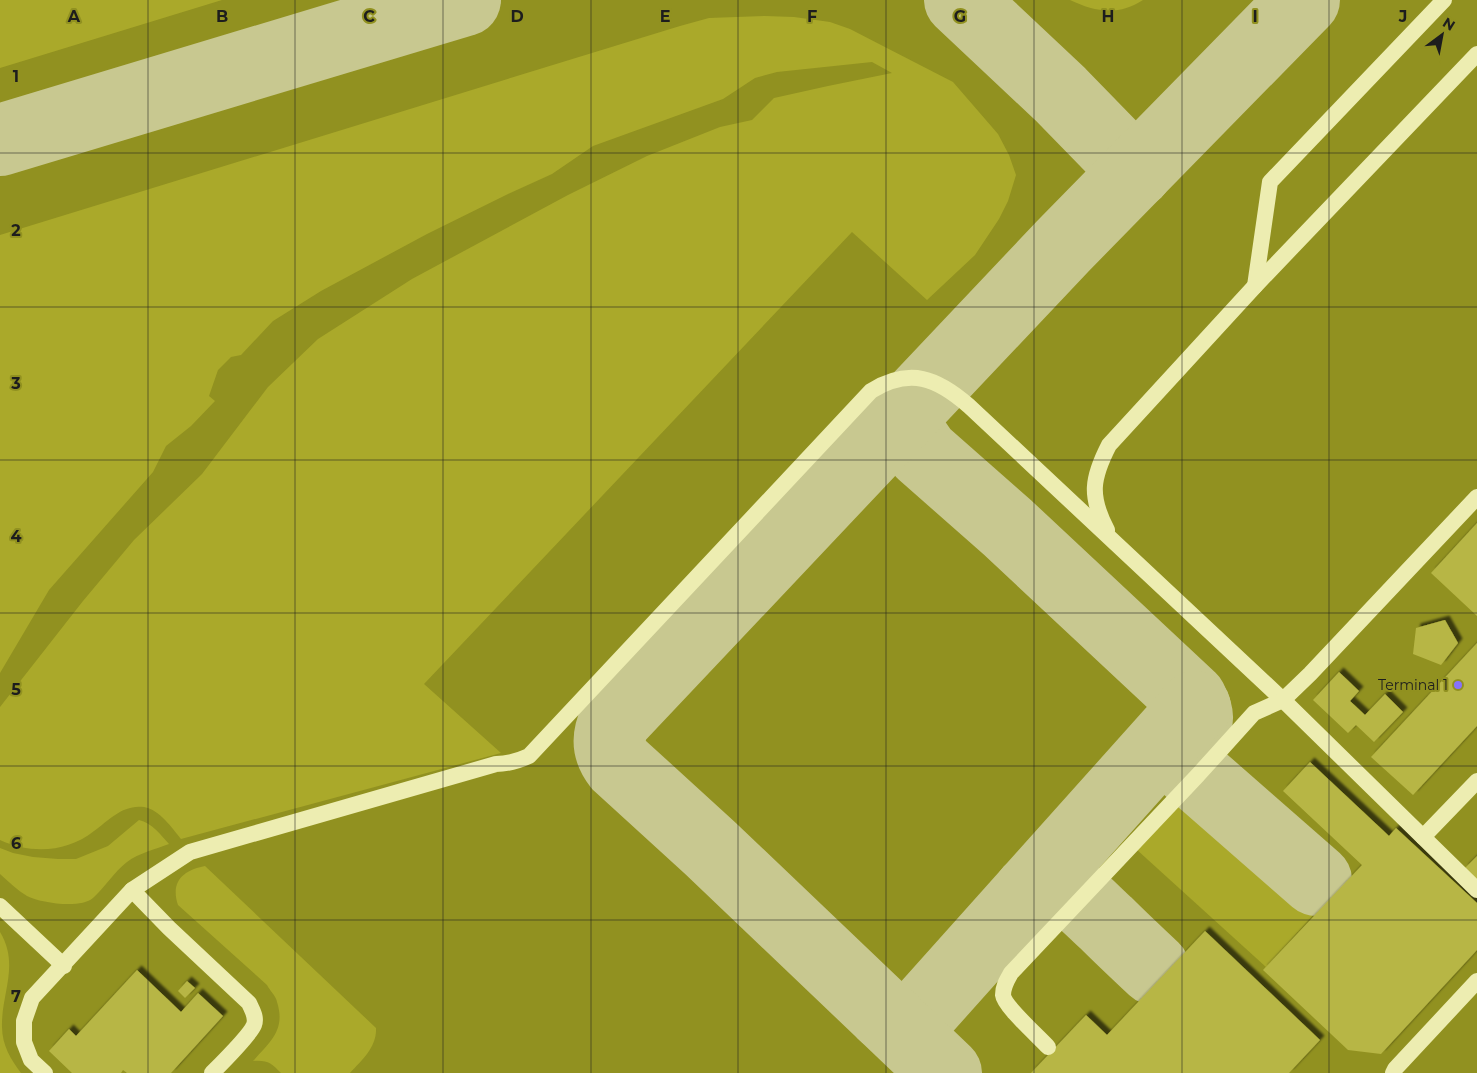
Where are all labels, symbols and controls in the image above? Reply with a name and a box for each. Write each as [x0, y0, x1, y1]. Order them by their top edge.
text: A [67, 7, 81, 26]
text: B [216, 7, 228, 26]
text: C [363, 7, 375, 26]
text: D [510, 7, 524, 26]
text: E [660, 7, 670, 26]
text: F [807, 7, 817, 26]
text: G [954, 7, 966, 26]
text: H [1102, 7, 1114, 26]
text: I [1252, 7, 1258, 26]
text: J [1398, 7, 1407, 26]
north arrow [1417, 10, 1467, 60]
text: N [1439, 13, 1458, 35]
text: 1 [13, 67, 19, 86]
text: 2 [11, 221, 21, 240]
text: 3 [10, 374, 21, 393]
text: 4 [10, 527, 22, 546]
place label: Terminal 1 [1378, 676, 1448, 694]
marker: Terminal 1 [1452, 679, 1464, 691]
text: 5 [11, 680, 21, 699]
text: 6 [11, 834, 21, 853]
text: 7 [11, 987, 21, 1006]

